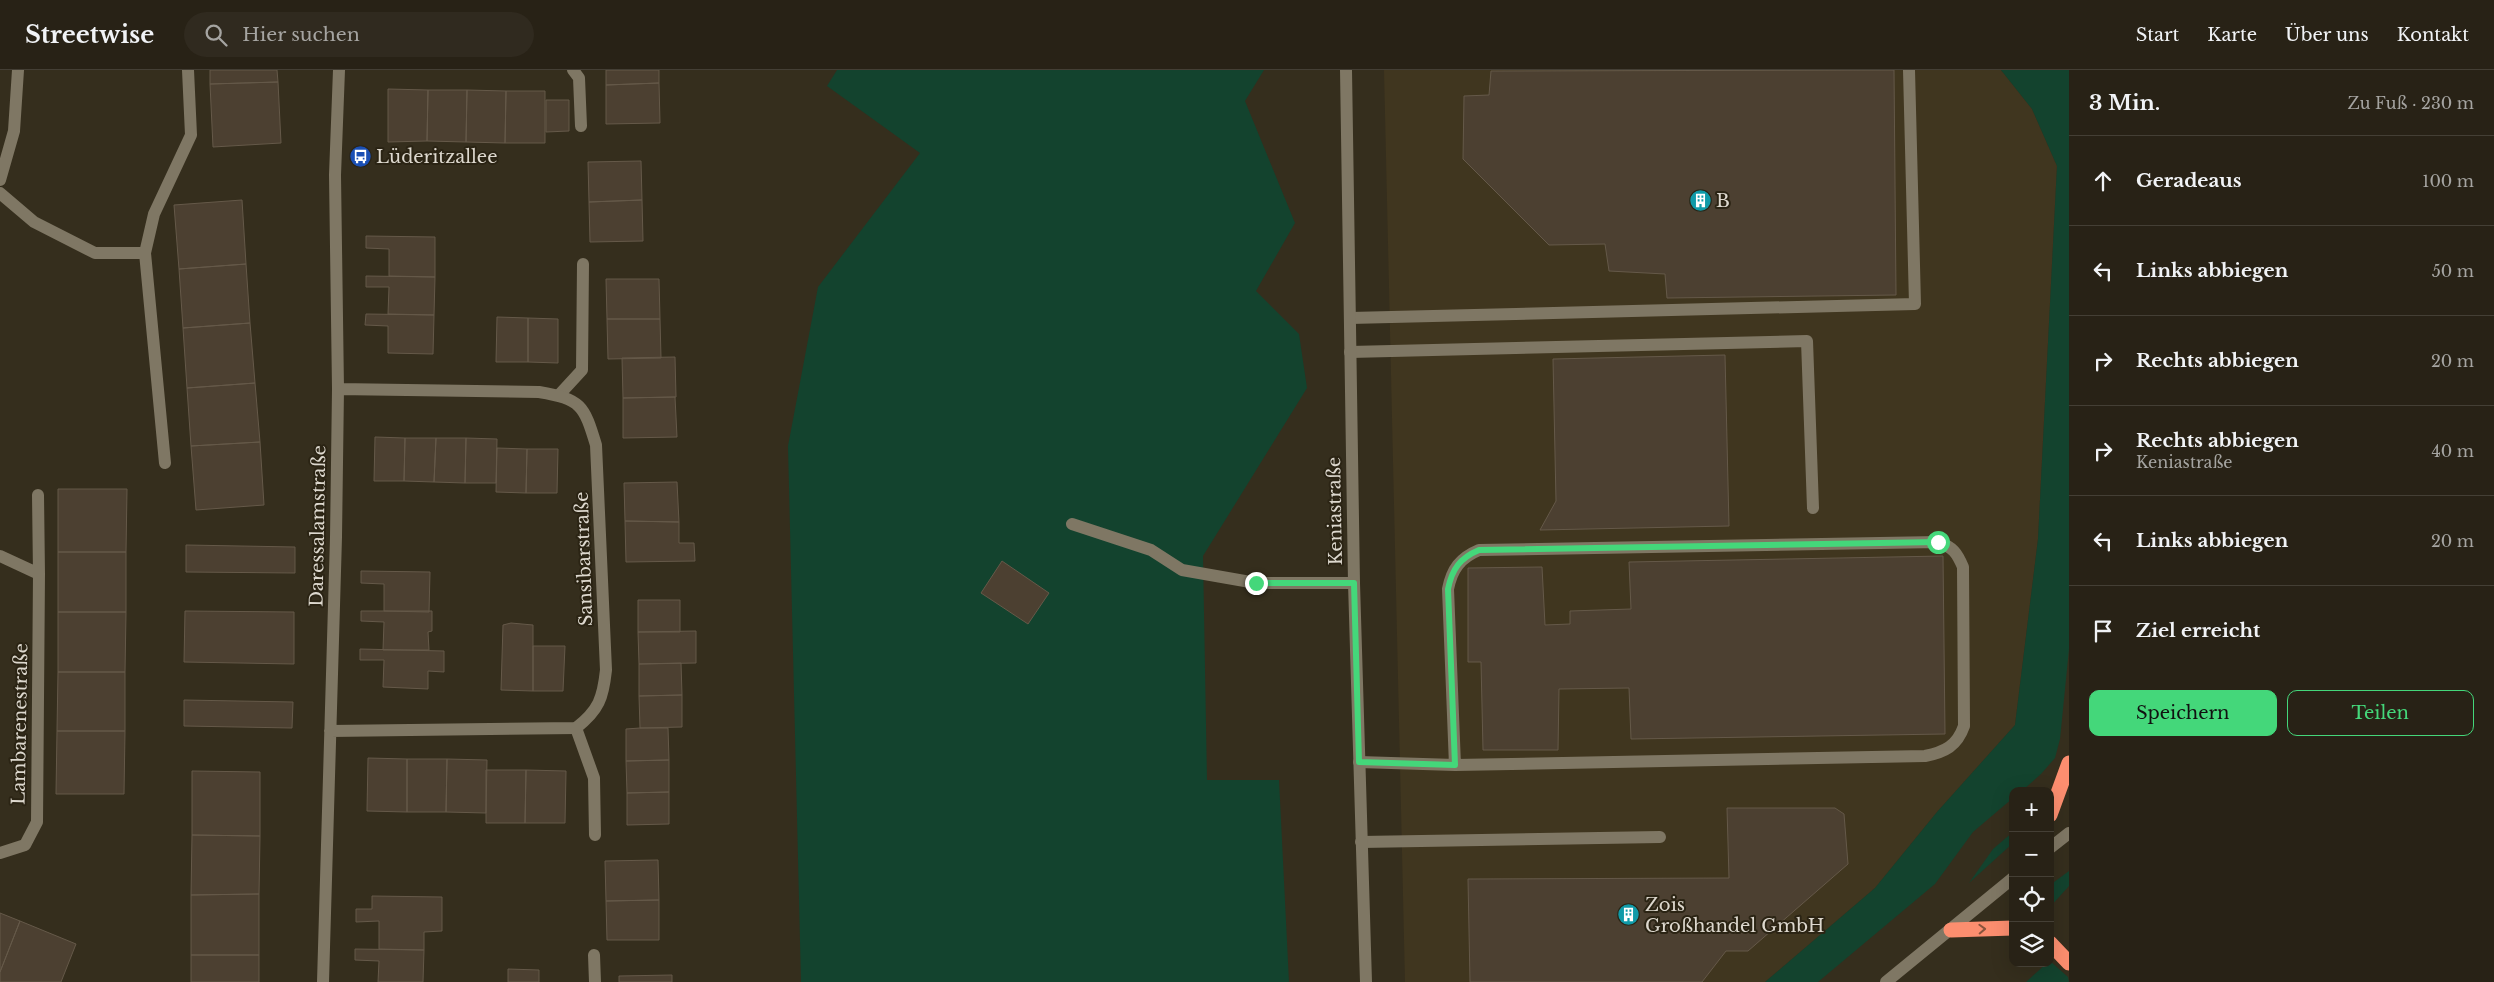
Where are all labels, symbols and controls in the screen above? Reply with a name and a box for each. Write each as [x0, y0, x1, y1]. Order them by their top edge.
search box [184, 12, 534, 57]
text: Streetwise [25, 20, 154, 49]
icon: search [202, 21, 230, 49]
text: Hier suchen [242, 23, 360, 46]
text: Start [2136, 24, 2179, 46]
text: Karte [2207, 24, 2257, 46]
text: Über uns [2285, 24, 2369, 46]
text: Kontakt [2397, 24, 2469, 46]
text: 3 Min. [2089, 90, 2160, 116]
text: Zu Fuß · 230 m [2347, 93, 2474, 113]
bus stop icon: Lüderitzallee [348, 145, 372, 169]
place label: Lüderitzallee [376, 146, 497, 168]
icon: ahead [2089, 167, 2117, 195]
text: Geradeaus [2136, 169, 2242, 192]
text: 100 m [2422, 171, 2474, 191]
building icon: B [1688, 189, 1712, 213]
place label: B [1716, 190, 1730, 212]
icon: left [2089, 257, 2117, 285]
text: Links abbiegen [2136, 259, 2288, 282]
text: 50 m [2432, 261, 2474, 281]
icon: right [2089, 347, 2117, 375]
text: Rechts abbiegen [2136, 349, 2299, 372]
text: 20 m [2431, 351, 2474, 371]
text: Rechts abbiegen [2136, 429, 2299, 452]
icon: right [2089, 437, 2117, 465]
text: 40 m [2431, 441, 2474, 461]
street label: Daressalamstraße [306, 445, 330, 607]
text: Keniastraße [2136, 452, 2233, 472]
street label: Keniastraße [1323, 457, 1347, 565]
street label: Sansibarstraße [571, 491, 597, 627]
icon: left [2089, 527, 2117, 555]
text: Links abbiegen [2136, 529, 2288, 552]
route start [1927, 531, 1950, 554]
text: 20 m [2431, 531, 2474, 551]
route end [1245, 572, 1268, 595]
icon: arrive [2089, 617, 2117, 645]
text: Ziel erreicht [2136, 619, 2260, 642]
street label: Lambarenestraße [8, 643, 32, 805]
button: Speichern [2089, 690, 2277, 736]
button: Teilen [2287, 690, 2474, 736]
map controls [2009, 787, 2054, 967]
button: + [2009, 787, 2054, 832]
button: − [2009, 832, 2054, 877]
button: locate [2009, 877, 2054, 922]
place label: Zois Großhandel GmbH [1645, 894, 1824, 937]
building icon: Zois Großhandel GmbH [1617, 903, 1641, 927]
button: layers [2009, 922, 2054, 967]
one-way arrow [1978, 923, 1986, 934]

